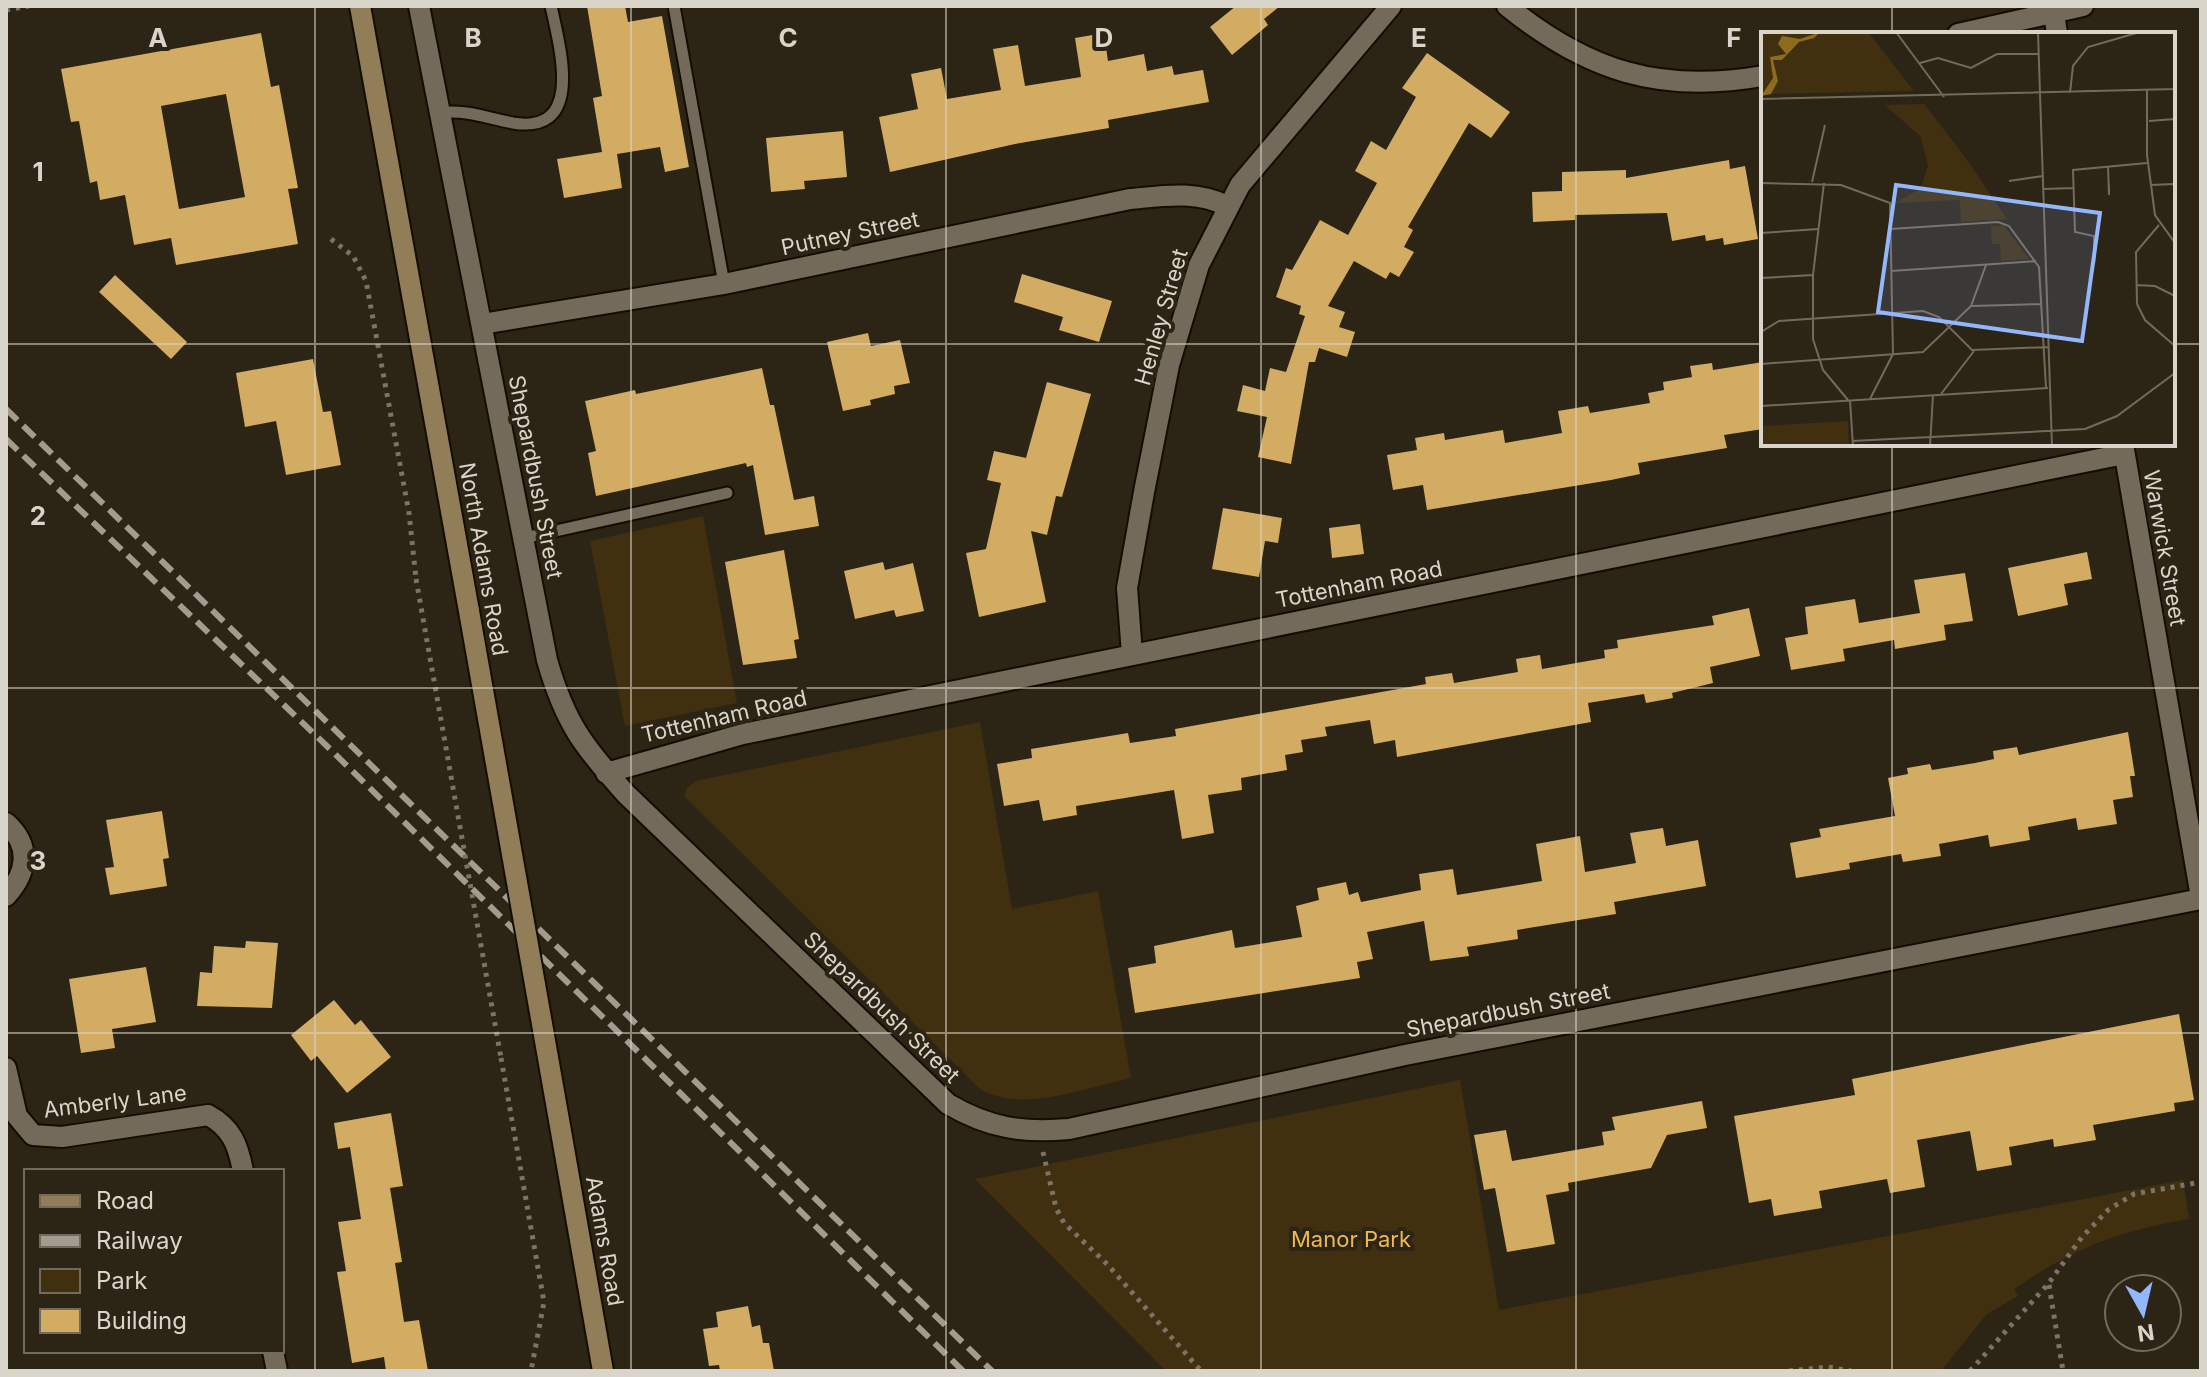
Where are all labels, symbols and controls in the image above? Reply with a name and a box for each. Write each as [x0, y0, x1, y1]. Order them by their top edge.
text: A [148, 22, 168, 53]
text: B [464, 22, 482, 53]
text: C [778, 22, 798, 53]
text: D [1095, 22, 1113, 53]
text: E [1411, 22, 1427, 53]
text: F [1726, 22, 1742, 53]
inset map [1761, 32, 2175, 446]
text: 1 [32, 156, 44, 187]
street label: Putney Street [779, 206, 921, 260]
street label: Henley Street [1129, 246, 1193, 388]
street label: Shepardbush Street [504, 373, 568, 581]
street label: North Adams Road [454, 460, 514, 658]
street label: Warwick Street [2139, 468, 2191, 628]
text: 2 [30, 500, 46, 531]
street label: Tottenham Road [1274, 555, 1444, 613]
street label: Tottenham Road [639, 684, 809, 748]
text: 3 [30, 845, 46, 876]
street label: Shepardbush Street [799, 926, 965, 1088]
street label: Shepardbush Street [1404, 978, 1612, 1042]
street label: Amberly Lane [42, 1079, 188, 1123]
legend [24, 1169, 284, 1353]
street label: Adams Road [581, 1174, 629, 1308]
text: Road [96, 1186, 154, 1215]
text: Railway [96, 1226, 183, 1255]
park label: Manor Park [1291, 1226, 1411, 1252]
text: Park [96, 1266, 147, 1295]
north arrow [2103, 1273, 2183, 1353]
text: Building [96, 1306, 187, 1335]
text: N [2136, 1319, 2156, 1347]

